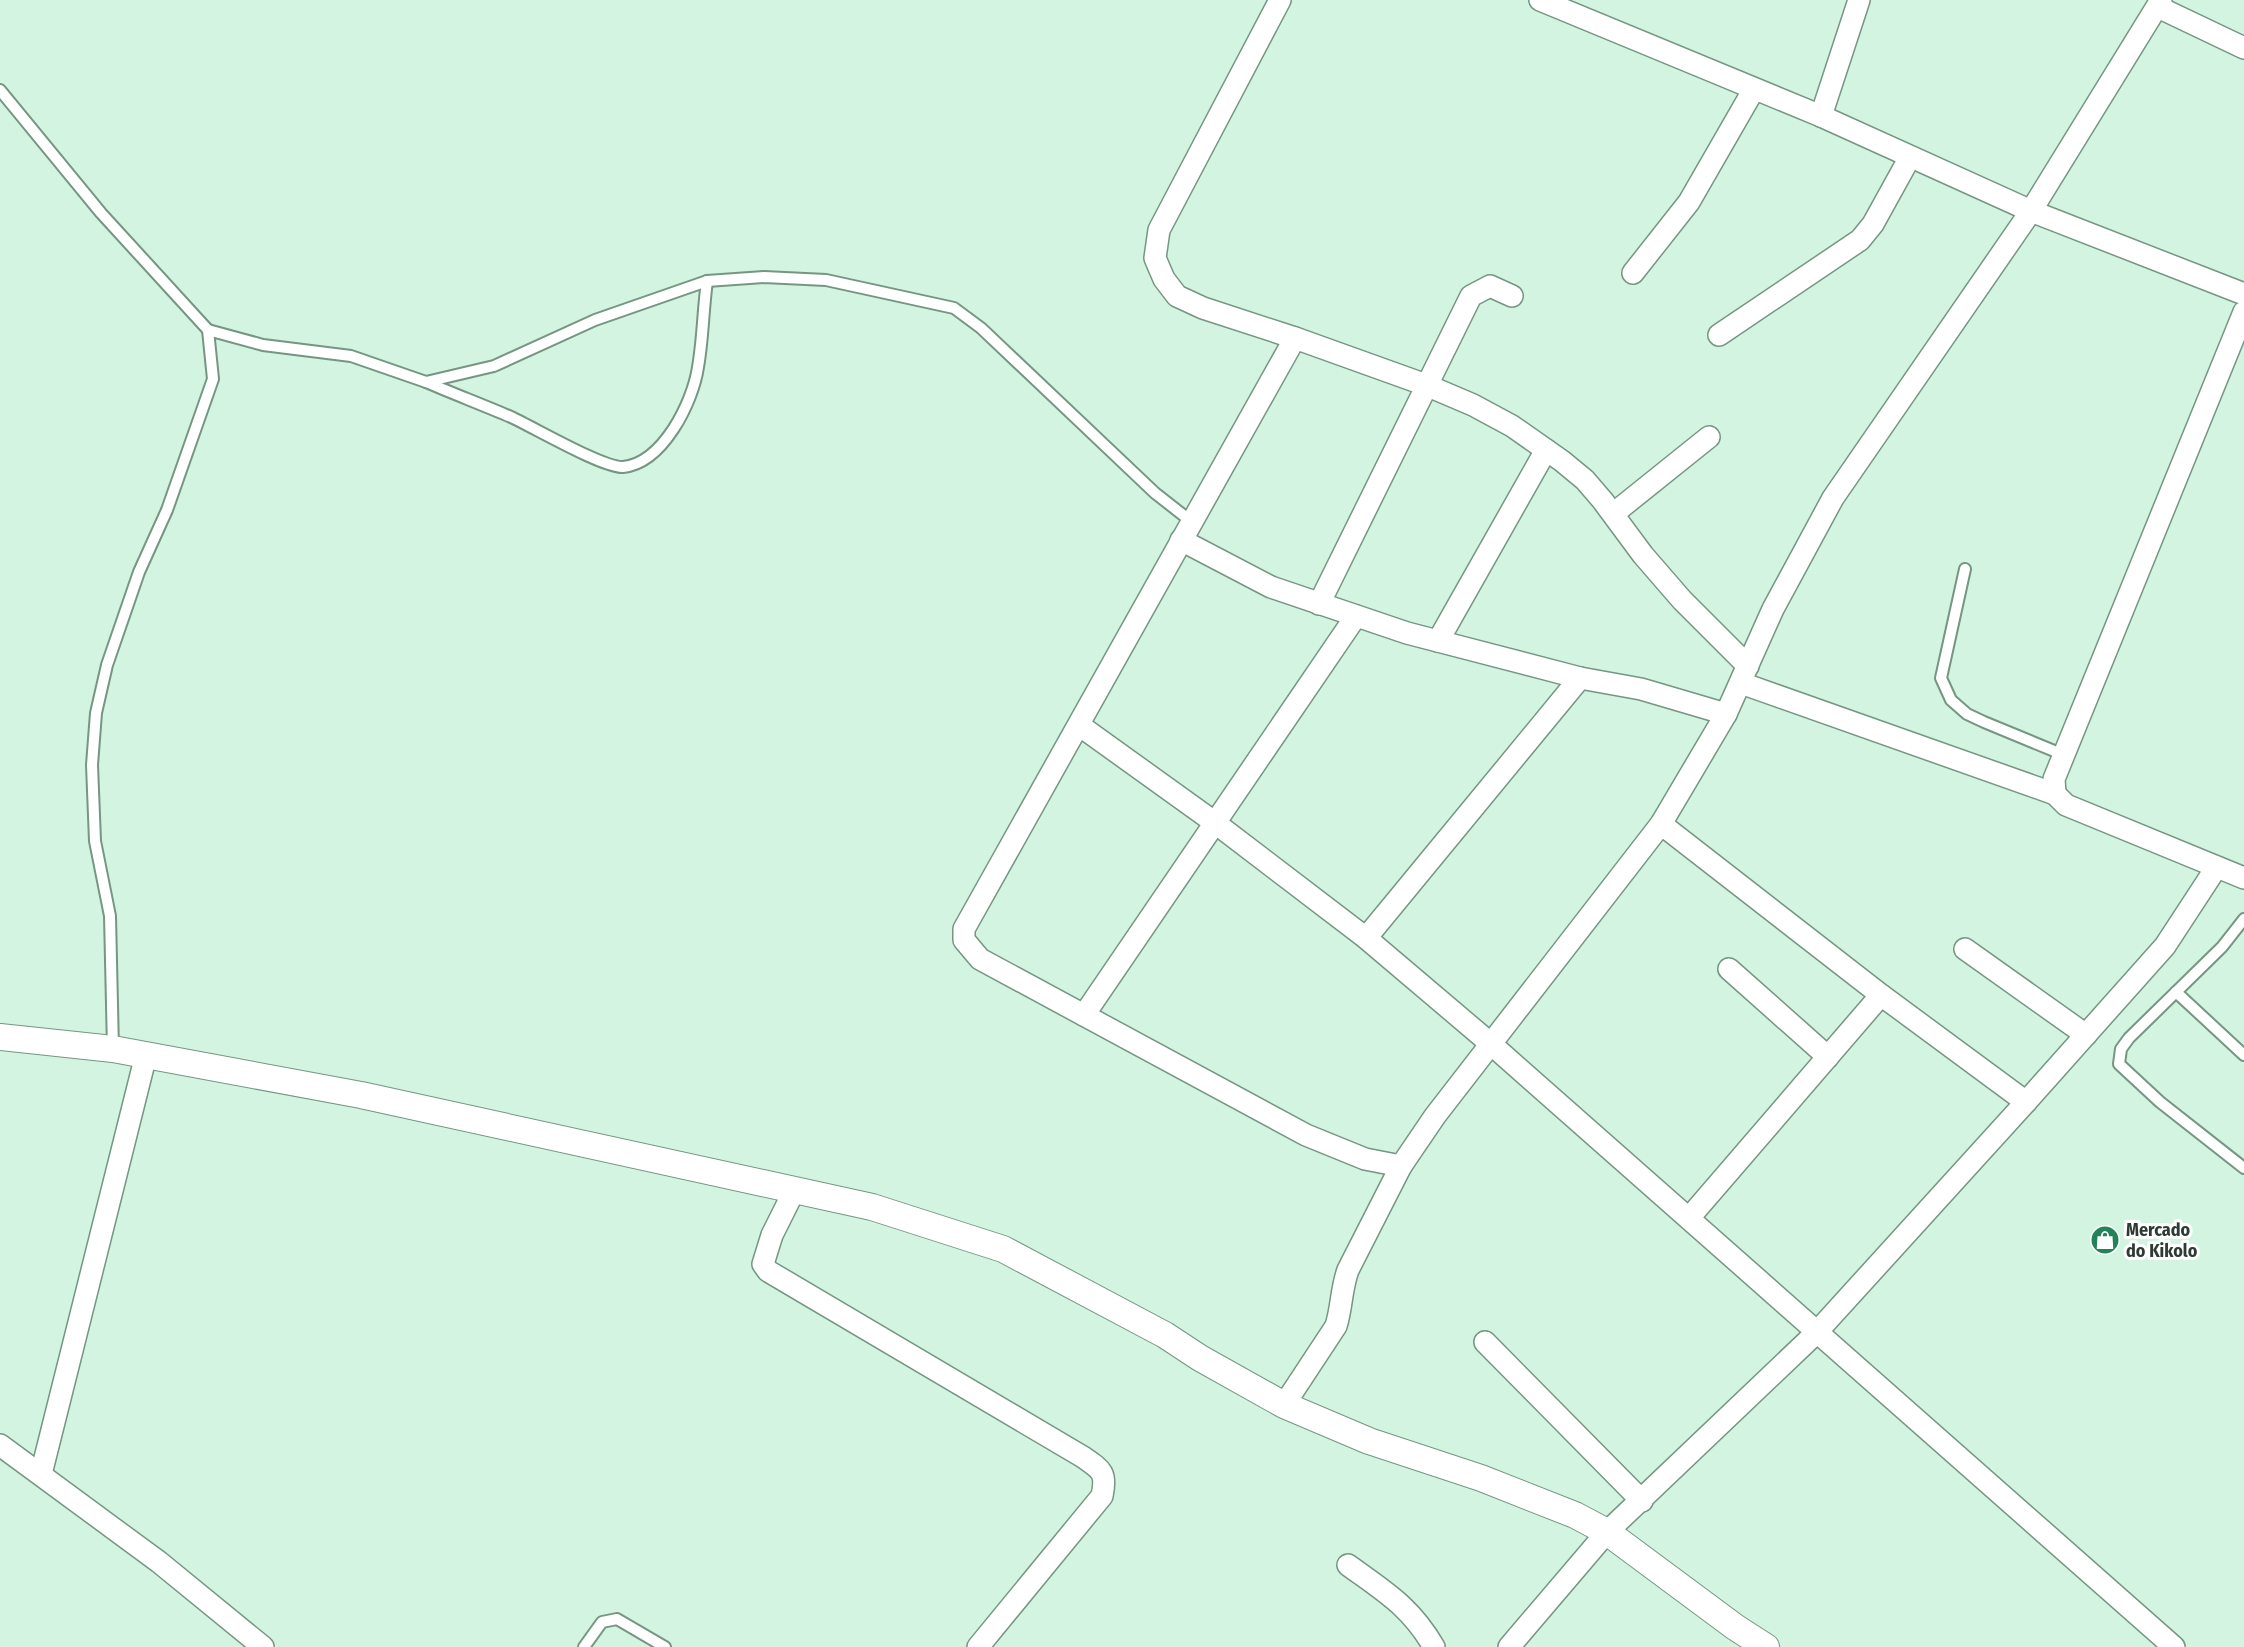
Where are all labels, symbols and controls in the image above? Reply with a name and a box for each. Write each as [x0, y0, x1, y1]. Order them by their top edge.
place label: Mercado do Kikolo [2126, 1219, 2198, 1262]
shop icon: Mercado do Kikolo [2089, 1224, 2121, 1256]

